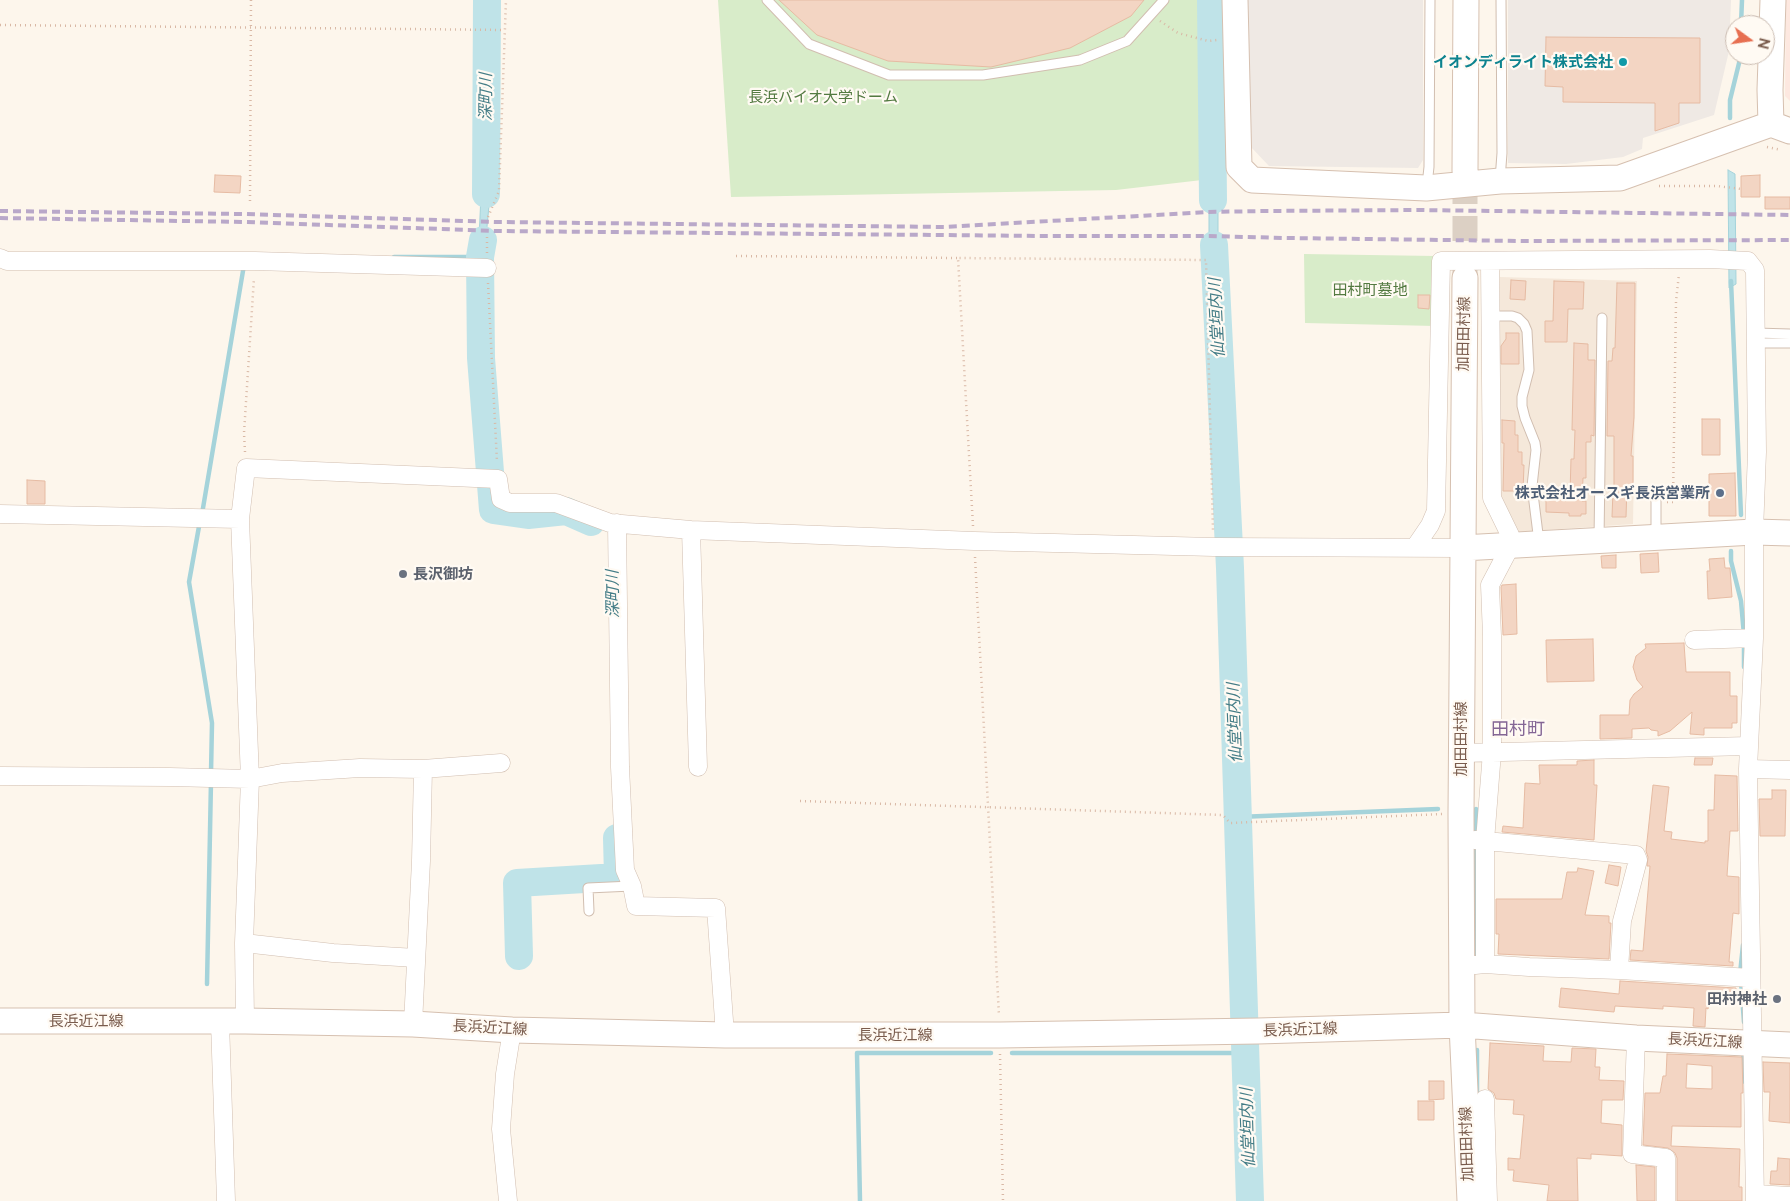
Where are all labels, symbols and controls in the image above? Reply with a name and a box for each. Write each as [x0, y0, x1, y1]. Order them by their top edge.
north arrow [1725, 15, 1775, 65]
text: N [1755, 36, 1773, 51]
place label: イオンディライト株式会社 [1433, 53, 1613, 71]
marker: イオンディライト株式会社 [1617, 56, 1629, 68]
water label: 深町川 [476, 73, 496, 121]
park label: 長浜バイオ大学ドーム [748, 88, 898, 106]
water label: 仙堂垣内川 [1205, 278, 1229, 358]
park label: 田村町墓地 [1333, 281, 1407, 299]
street label: 加田田村線 [1454, 296, 1474, 372]
place label: 株式会社オースギ長浜営業所 [1515, 484, 1710, 502]
marker: 株式会社オースギ長浜営業所 [1714, 487, 1726, 499]
place label: 長沢御坊 [413, 565, 473, 583]
marker: 長沢御坊 [397, 568, 409, 580]
water label: 深町川 [603, 570, 623, 618]
water label: 仙堂垣内川 [1224, 683, 1246, 763]
street label: 加田田村線 [1452, 702, 1470, 776]
district label: 田村町 [1491, 719, 1545, 741]
place label: 田村神社 [1707, 990, 1767, 1008]
marker: 田村神社 [1771, 993, 1783, 1005]
street label: 長浜近江線 [49, 1012, 123, 1030]
street label: 長浜近江線 [452, 1017, 528, 1039]
street label: 長浜近江線 [1262, 1020, 1338, 1040]
street label: 長浜近江線 [858, 1026, 932, 1044]
street label: 長浜近江線 [1667, 1030, 1743, 1052]
water label: 仙堂垣内川 [1237, 1088, 1259, 1168]
street label: 加田田村線 [1457, 1106, 1477, 1182]

